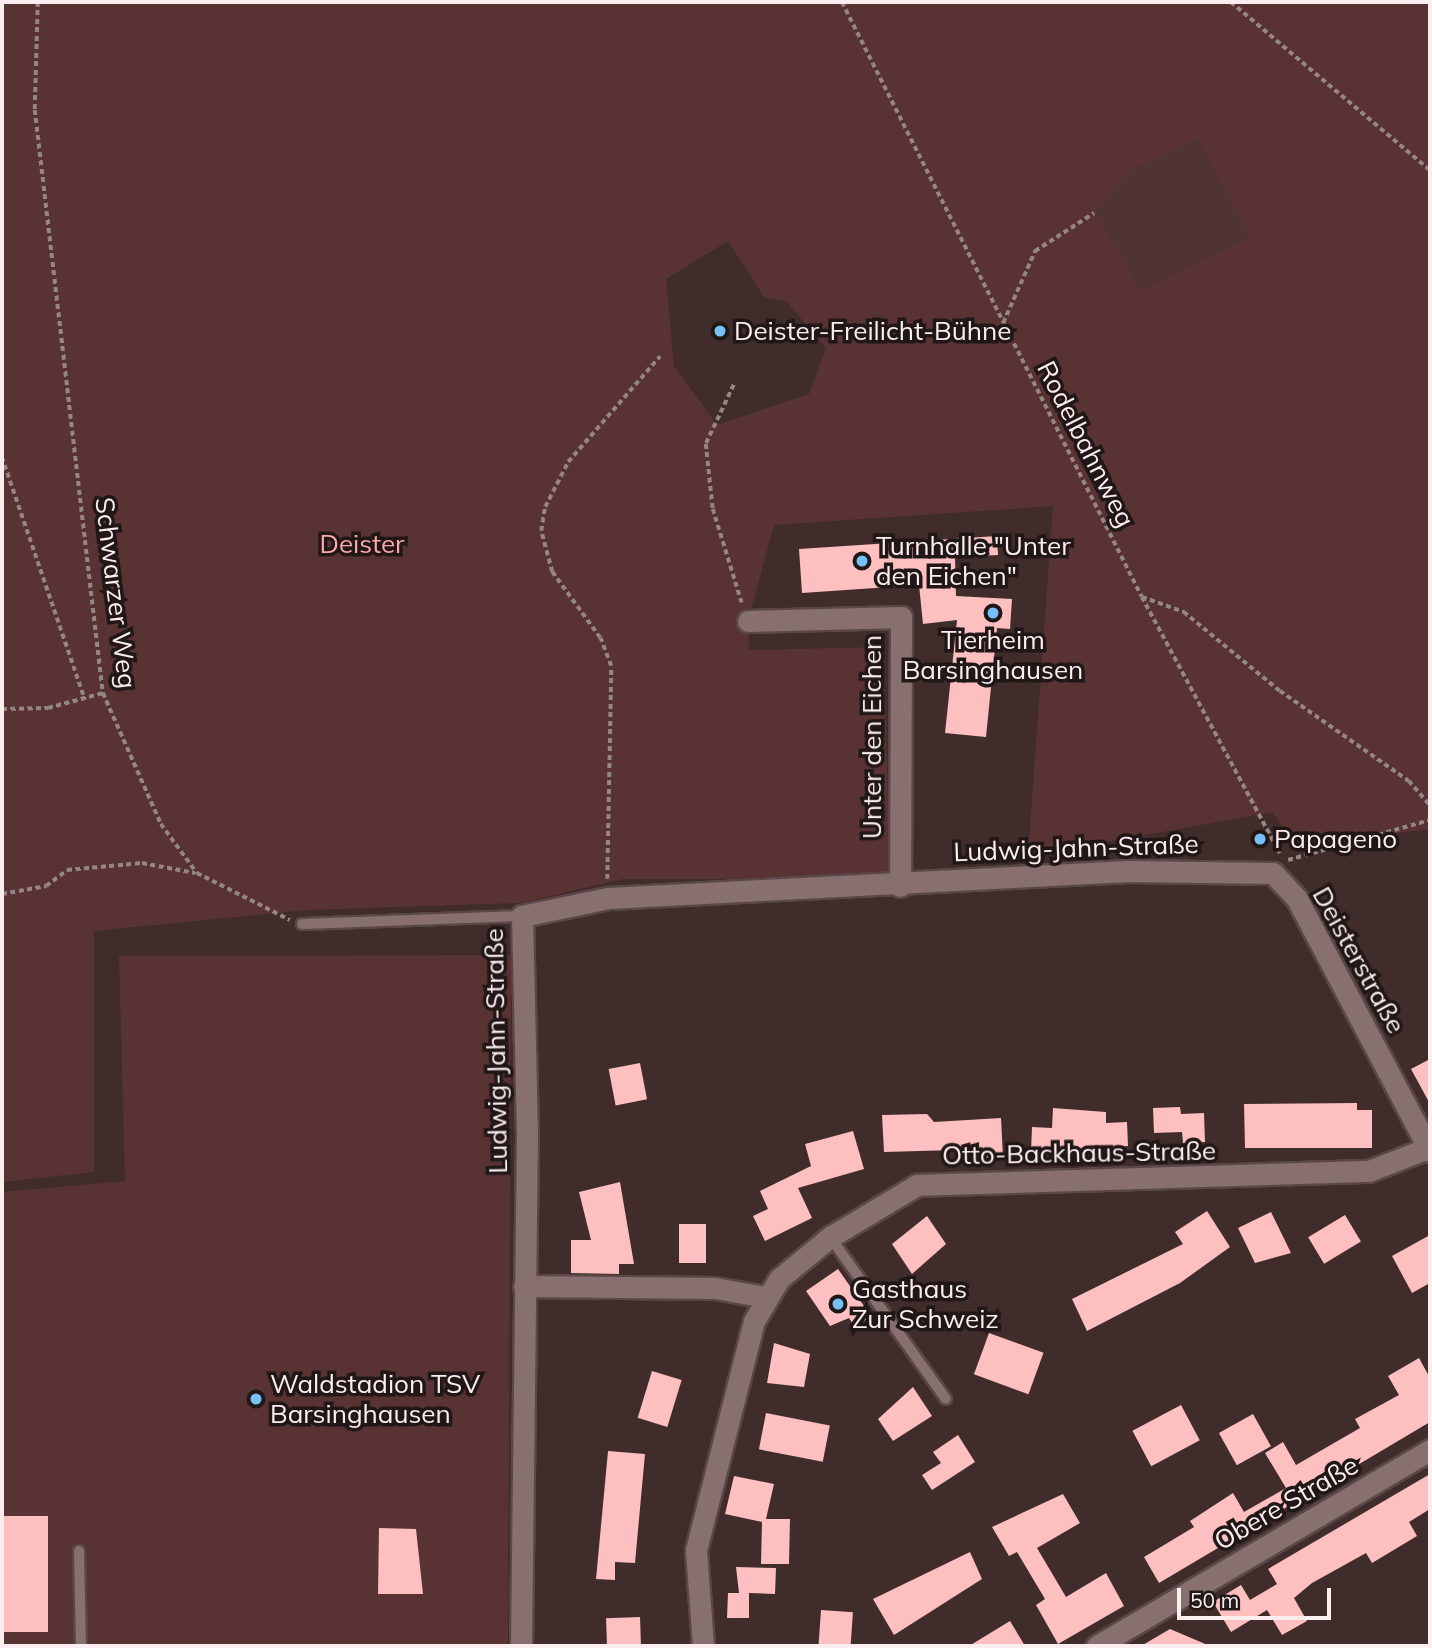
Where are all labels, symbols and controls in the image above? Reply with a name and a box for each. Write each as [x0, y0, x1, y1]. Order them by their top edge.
place label: Deister-Freilicht-Bühne [734, 315, 1011, 347]
marker: Deister-Freilicht-Bühne [712, 323, 728, 339]
street label: Rodelbahnweg [1031, 356, 1141, 532]
street label: Schwarzer Weg [89, 496, 143, 690]
park label: Deister [319, 528, 405, 560]
place label: Turnhalle "Unter den Eichen" [876, 530, 1071, 592]
marker: Turnhalle "Unter den Eichen" [854, 553, 870, 569]
marker: Tierheim Barsinghausen [985, 605, 1001, 621]
place label: Tierheim Barsinghausen [903, 624, 1083, 686]
street label: Unter den Eichen [856, 635, 888, 839]
place label: Papageno [1274, 823, 1397, 855]
street label: Ludwig-Jahn-Straße [953, 828, 1199, 868]
marker: Papageno [1252, 831, 1268, 847]
street label: Deisterstraße [1306, 881, 1412, 1039]
street label: Ludwig-Jahn-Straße [478, 928, 514, 1174]
street label: Otto-Backhaus-Straße [942, 1135, 1216, 1171]
place label: Gasthaus Zur Schweiz [852, 1273, 999, 1334]
marker: Gasthaus Zur Schweiz [830, 1296, 846, 1312]
place label: Waldstadion TSV Barsinghausen [270, 1368, 480, 1430]
marker: Waldstadion TSV Barsinghausen [248, 1391, 264, 1407]
street label: Obere Straße [1209, 1449, 1363, 1557]
scale bar [1180, 1574, 1334, 1618]
text: 50 m [1190, 1587, 1239, 1613]

